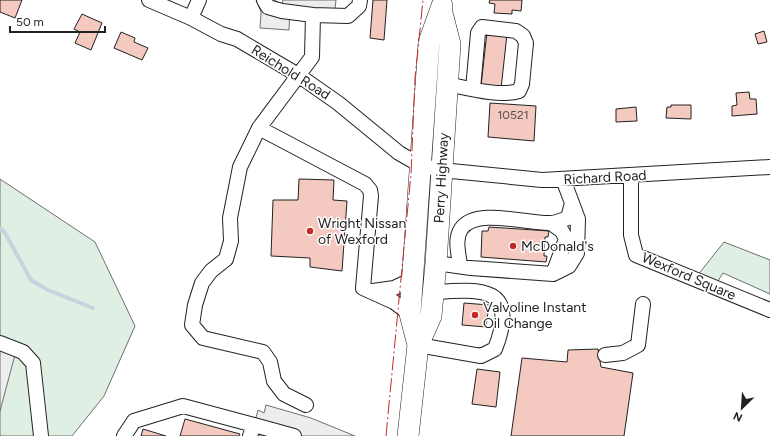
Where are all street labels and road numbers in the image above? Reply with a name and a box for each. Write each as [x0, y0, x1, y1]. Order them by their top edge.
street label: Reichold Road [248, 41, 333, 104]
street label: Perry Highway [431, 132, 452, 224]
street label: Richard Road [563, 167, 647, 188]
street label: Wexford Square [639, 249, 739, 304]

